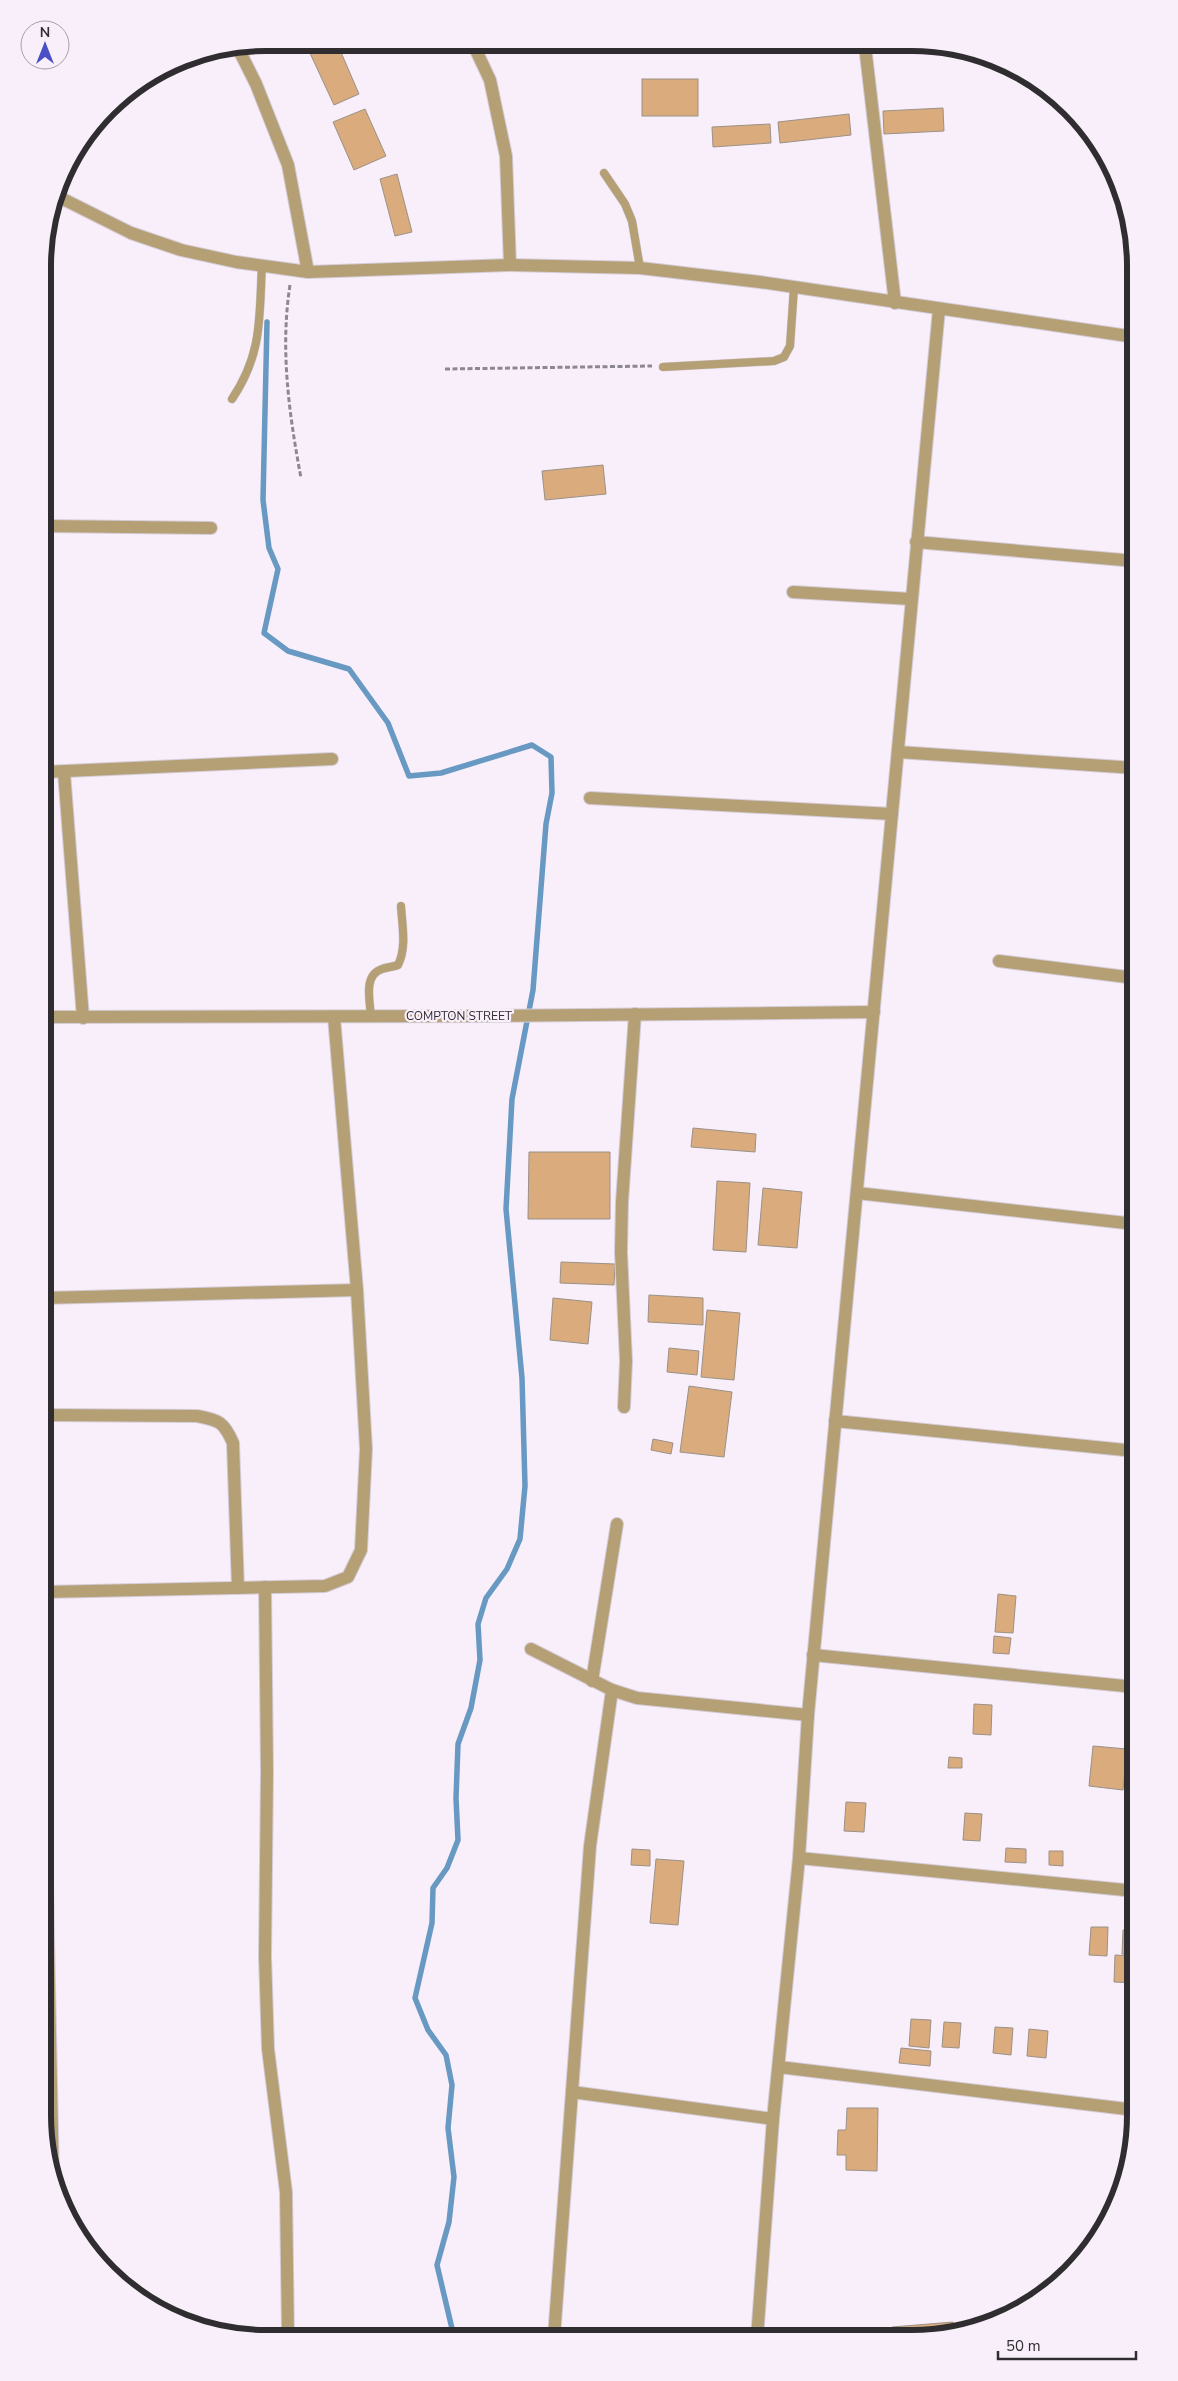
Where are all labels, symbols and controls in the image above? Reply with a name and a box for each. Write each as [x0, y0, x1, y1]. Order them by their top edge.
north arrow [20, 20, 70, 70]
text: N [40, 23, 50, 42]
street label: COMPTON STREET [406, 1008, 513, 1024]
scale bar [998, 2328, 1136, 2360]
text: 50 m [1006, 2336, 1041, 2356]

